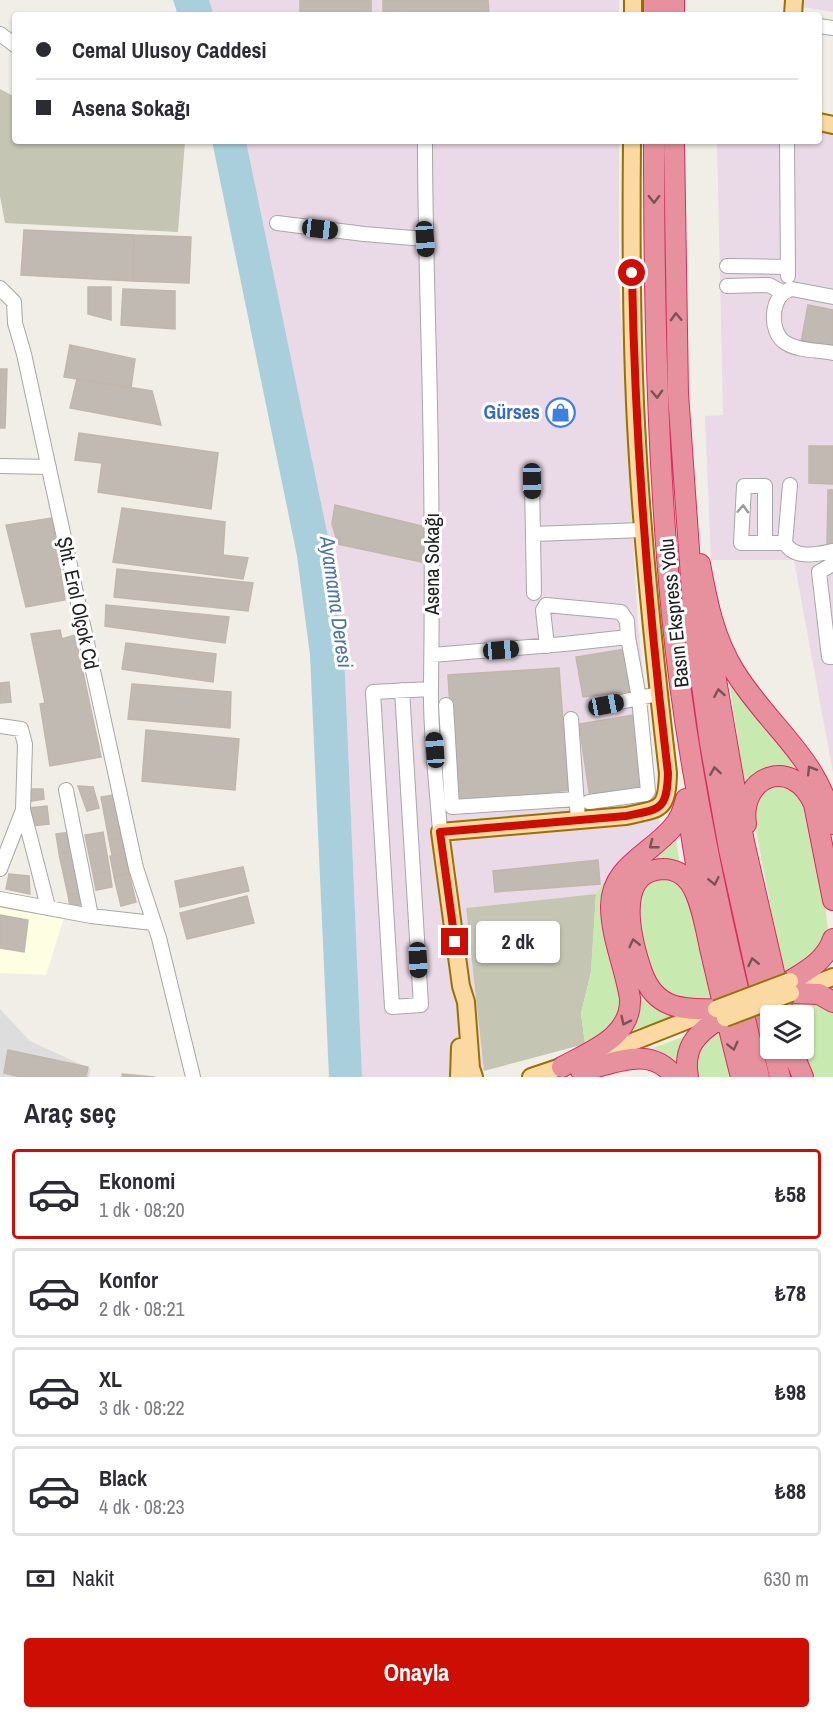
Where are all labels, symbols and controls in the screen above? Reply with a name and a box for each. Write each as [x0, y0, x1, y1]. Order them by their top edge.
text: Cemal Ulusoy Caddesi [72, 35, 267, 65]
text: Asena Sokağı [72, 93, 190, 123]
one-way arrow [648, 195, 660, 204]
car [301, 218, 339, 240]
car [415, 220, 435, 258]
route start [618, 259, 645, 286]
one-way arrow [670, 313, 682, 322]
one-way arrow [651, 390, 664, 399]
shop icon: Gürses [545, 396, 577, 428]
place label: Gürses [483, 398, 540, 425]
car [523, 463, 541, 499]
one-way arrow [736, 504, 749, 513]
street label: Asena Sokağı [418, 513, 445, 616]
water label: Ayamama Deresi [313, 533, 360, 670]
street label: Şht. Erol Olçok Cd [51, 534, 106, 672]
street label: Basın Ekspress Yolu [652, 537, 695, 689]
car [482, 639, 520, 661]
one-way arrow [713, 688, 726, 698]
car [587, 693, 625, 717]
car [425, 731, 445, 769]
one-way arrow [709, 766, 721, 775]
one-way arrow [807, 766, 819, 776]
one-way arrow [649, 838, 660, 849]
one-way arrow [707, 876, 720, 886]
callout: 2 dk [476, 921, 560, 963]
route end [441, 928, 468, 955]
text: 2 dk [502, 928, 534, 955]
one-way arrow [629, 938, 642, 948]
car [408, 942, 428, 978]
one-way arrow [747, 957, 760, 967]
map controls [760, 1005, 814, 1059]
button: layers [760, 1005, 814, 1059]
one-way arrow [621, 1014, 632, 1025]
one-way arrow [726, 1041, 739, 1051]
text: Araç seç [24, 1095, 116, 1131]
text: Ekonomi [99, 1166, 175, 1196]
icon: car [27, 1167, 81, 1221]
text: ₺58 [775, 1179, 806, 1209]
text: 1 dk · 08:20 [99, 1196, 185, 1223]
text: Konfor [99, 1265, 158, 1295]
icon: car [27, 1266, 81, 1320]
text: ₺78 [775, 1278, 806, 1308]
text: 2 dk · 08:21 [99, 1295, 185, 1322]
text: XL [99, 1364, 122, 1394]
icon: car [27, 1365, 81, 1419]
text: ₺98 [775, 1377, 806, 1407]
text: 3 dk · 08:22 [99, 1394, 185, 1421]
text: Black [99, 1463, 147, 1493]
icon: car [27, 1464, 81, 1518]
text: ₺88 [775, 1476, 806, 1506]
text: 4 dk · 08:23 [99, 1493, 185, 1520]
icon: cash [24, 1562, 57, 1595]
text: Nakit [72, 1563, 114, 1593]
text: 630 m [763, 1565, 809, 1592]
button: Onayla [24, 1638, 809, 1707]

